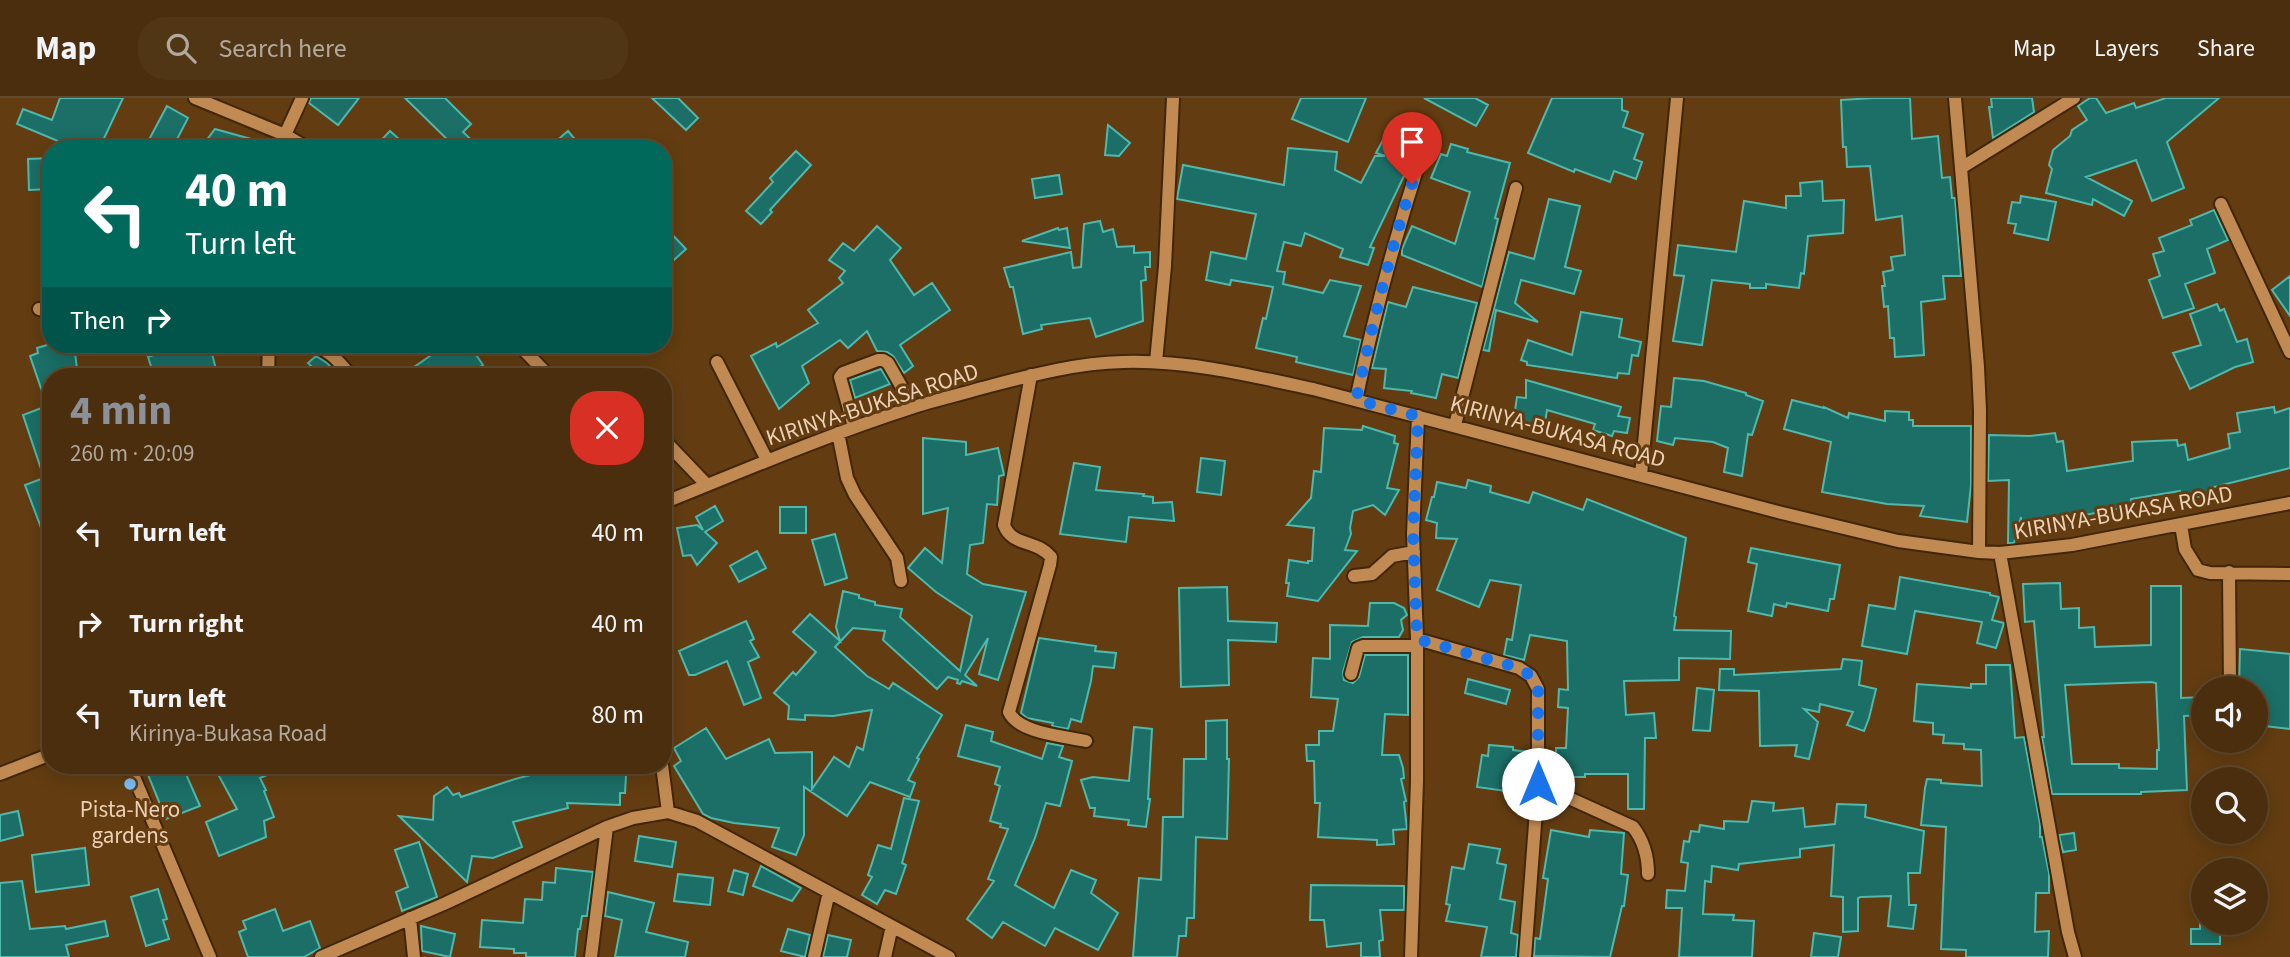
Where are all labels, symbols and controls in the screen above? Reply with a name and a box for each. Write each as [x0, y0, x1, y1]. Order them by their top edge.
search box [138, 17, 628, 80]
text: Map [35, 25, 96, 72]
icon: search [162, 29, 200, 67]
text: Search here [218, 30, 347, 67]
text: Map [2013, 31, 2056, 66]
text: Layers [2094, 31, 2159, 66]
text: Share [2197, 31, 2255, 66]
pin [1382, 112, 1442, 184]
icon: arrive [1393, 123, 1431, 161]
text: 40 m [185, 156, 289, 226]
icon: left [70, 168, 161, 259]
text: Turn left [185, 221, 296, 267]
icon: right [139, 301, 177, 339]
text: Then [70, 302, 125, 339]
street label: KIRINYA-BUKASA ROAD [762, 355, 983, 454]
text: 4 min [70, 381, 172, 441]
street label: KIRINYA-BUKASA ROAD [1447, 387, 1669, 476]
button: close [570, 391, 644, 465]
text: 260 m · 20:09 [70, 437, 194, 470]
street label: KIRINYA-BUKASA ROAD [2011, 477, 2235, 548]
icon: left [70, 514, 108, 552]
text: Turn left [129, 514, 226, 551]
text: 40 m [591, 514, 644, 551]
icon: right [70, 605, 108, 643]
text: Turn right [129, 605, 244, 642]
text: 40 m [591, 605, 644, 642]
map controls [2191, 676, 2268, 935]
button: sound [2191, 676, 2268, 753]
text: Turn left [129, 680, 226, 717]
icon: left [70, 696, 108, 734]
text: 80 m [591, 696, 644, 733]
text: Kirinya-Bukasa Road [129, 717, 327, 750]
position arrow [1501, 747, 1575, 821]
button: search [2191, 767, 2268, 844]
marker: Pista-Nero gardens [122, 776, 138, 792]
place label: Pista-Nero gardens [80, 793, 180, 852]
button: layers [2191, 858, 2268, 935]

